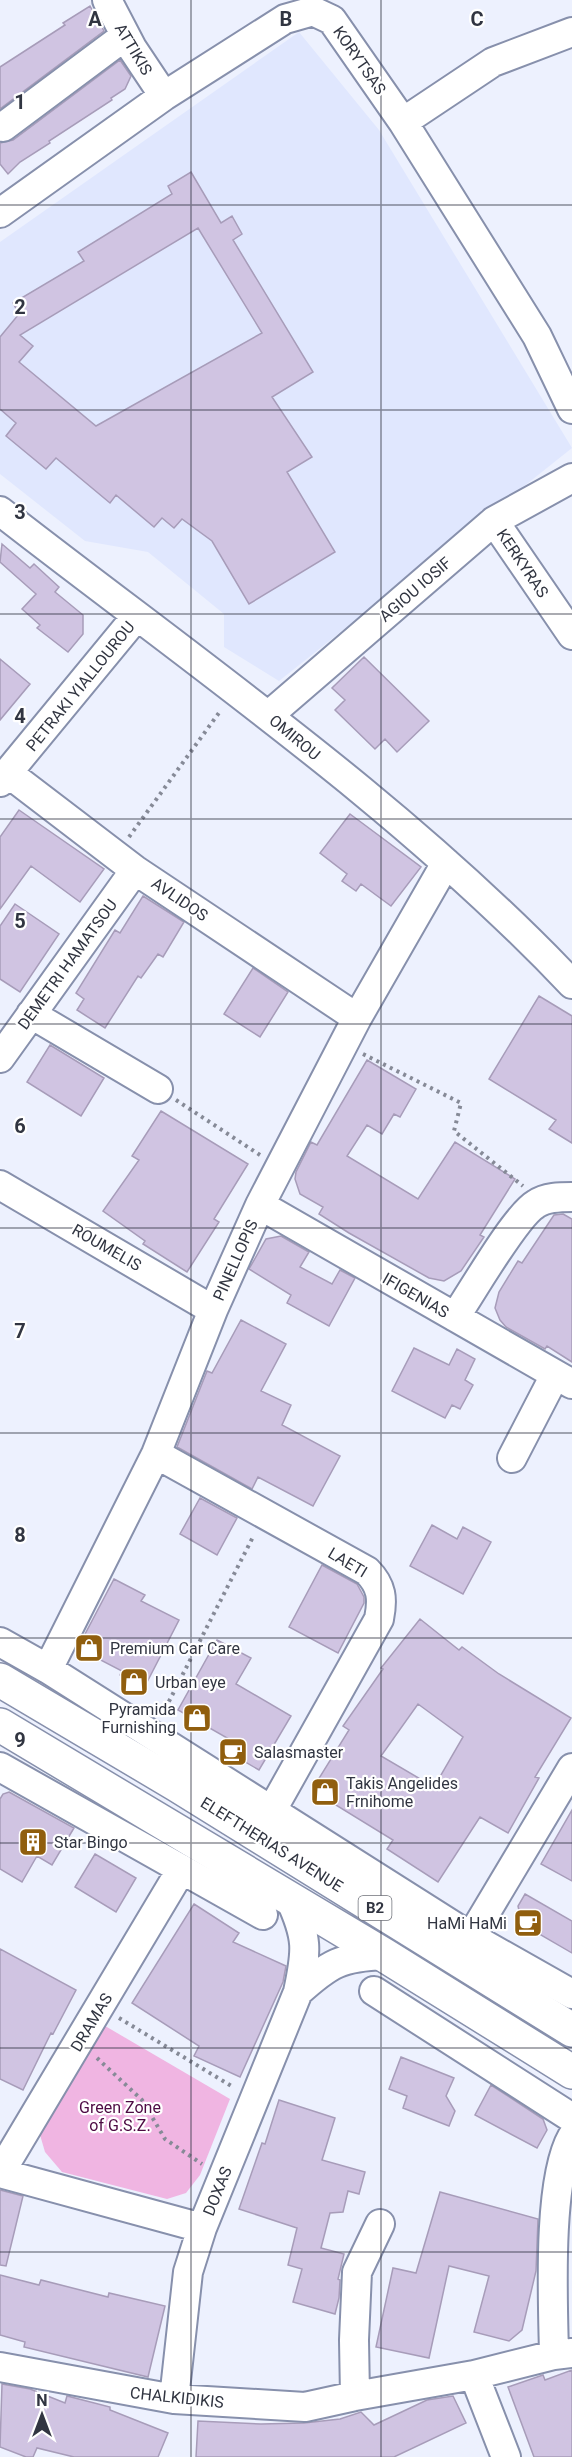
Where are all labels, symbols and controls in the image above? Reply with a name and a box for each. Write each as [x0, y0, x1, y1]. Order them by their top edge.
text: A [88, 7, 102, 31]
text: B [280, 7, 292, 31]
text: C [470, 7, 484, 31]
street label: ATTIKIS [111, 20, 156, 79]
street label: KORYTSAS [329, 23, 390, 98]
text: 1 [14, 90, 26, 114]
text: 2 [14, 295, 26, 319]
text: 3 [14, 500, 26, 524]
street label: KERKYRAS [493, 525, 552, 601]
street label: AGIOU IOSIF [376, 553, 455, 626]
street label: PETRAKI YIALLOUROU [22, 618, 139, 755]
text: 4 [14, 704, 26, 728]
street label: OMIROU [265, 711, 324, 764]
street label: AVLIDOS [148, 874, 212, 925]
street label: DEMETRI HAMATSOU [14, 895, 121, 1033]
text: 5 [14, 909, 26, 933]
text: 6 [14, 1114, 26, 1138]
street label: PINELLOPIS [209, 1217, 262, 1304]
street label: ROUMELIS [69, 1220, 145, 1275]
street label: IFIGENIAS [379, 1269, 452, 1322]
text: 7 [14, 1319, 26, 1343]
text: 8 [14, 1523, 26, 1547]
street label: LAETI [325, 1543, 371, 1581]
shop icon: Premium Car Care [73, 1632, 105, 1664]
place label: Premium Car Care [110, 1639, 240, 1658]
shop icon: Urban eye [118, 1666, 150, 1698]
place label: Urban eye [155, 1673, 226, 1692]
place label: Pyramida Furnishing [102, 1700, 176, 1737]
shop icon: Pyramida Furnishing [181, 1702, 213, 1734]
text: 9 [14, 1728, 26, 1752]
cafe icon: Salasmaster [217, 1736, 249, 1768]
place label: Salasmaster [254, 1743, 344, 1762]
place label: Takis Angelides Frnihome [346, 1774, 458, 1811]
shop icon: Takis Angelides Frnihome [309, 1776, 341, 1808]
street label: ELEFTHERIAS AVENUE [197, 1793, 346, 1896]
building icon: Star Bingo [17, 1826, 49, 1858]
place label: Star Bingo [54, 1833, 128, 1852]
road number: B2 [358, 1896, 392, 1920]
cafe icon: HaMi HaMi [512, 1907, 544, 1939]
place label: HaMi HaMi [427, 1914, 507, 1933]
street label: DRAMAS [67, 1990, 116, 2055]
park label: Green Zone of G.S.Z. [79, 2098, 161, 2135]
street label: DOXAS [199, 2164, 236, 2219]
street label: CHALKIDIKIS [129, 2383, 225, 2412]
north arrow [12, 2385, 72, 2445]
text: N [36, 2391, 48, 2410]

